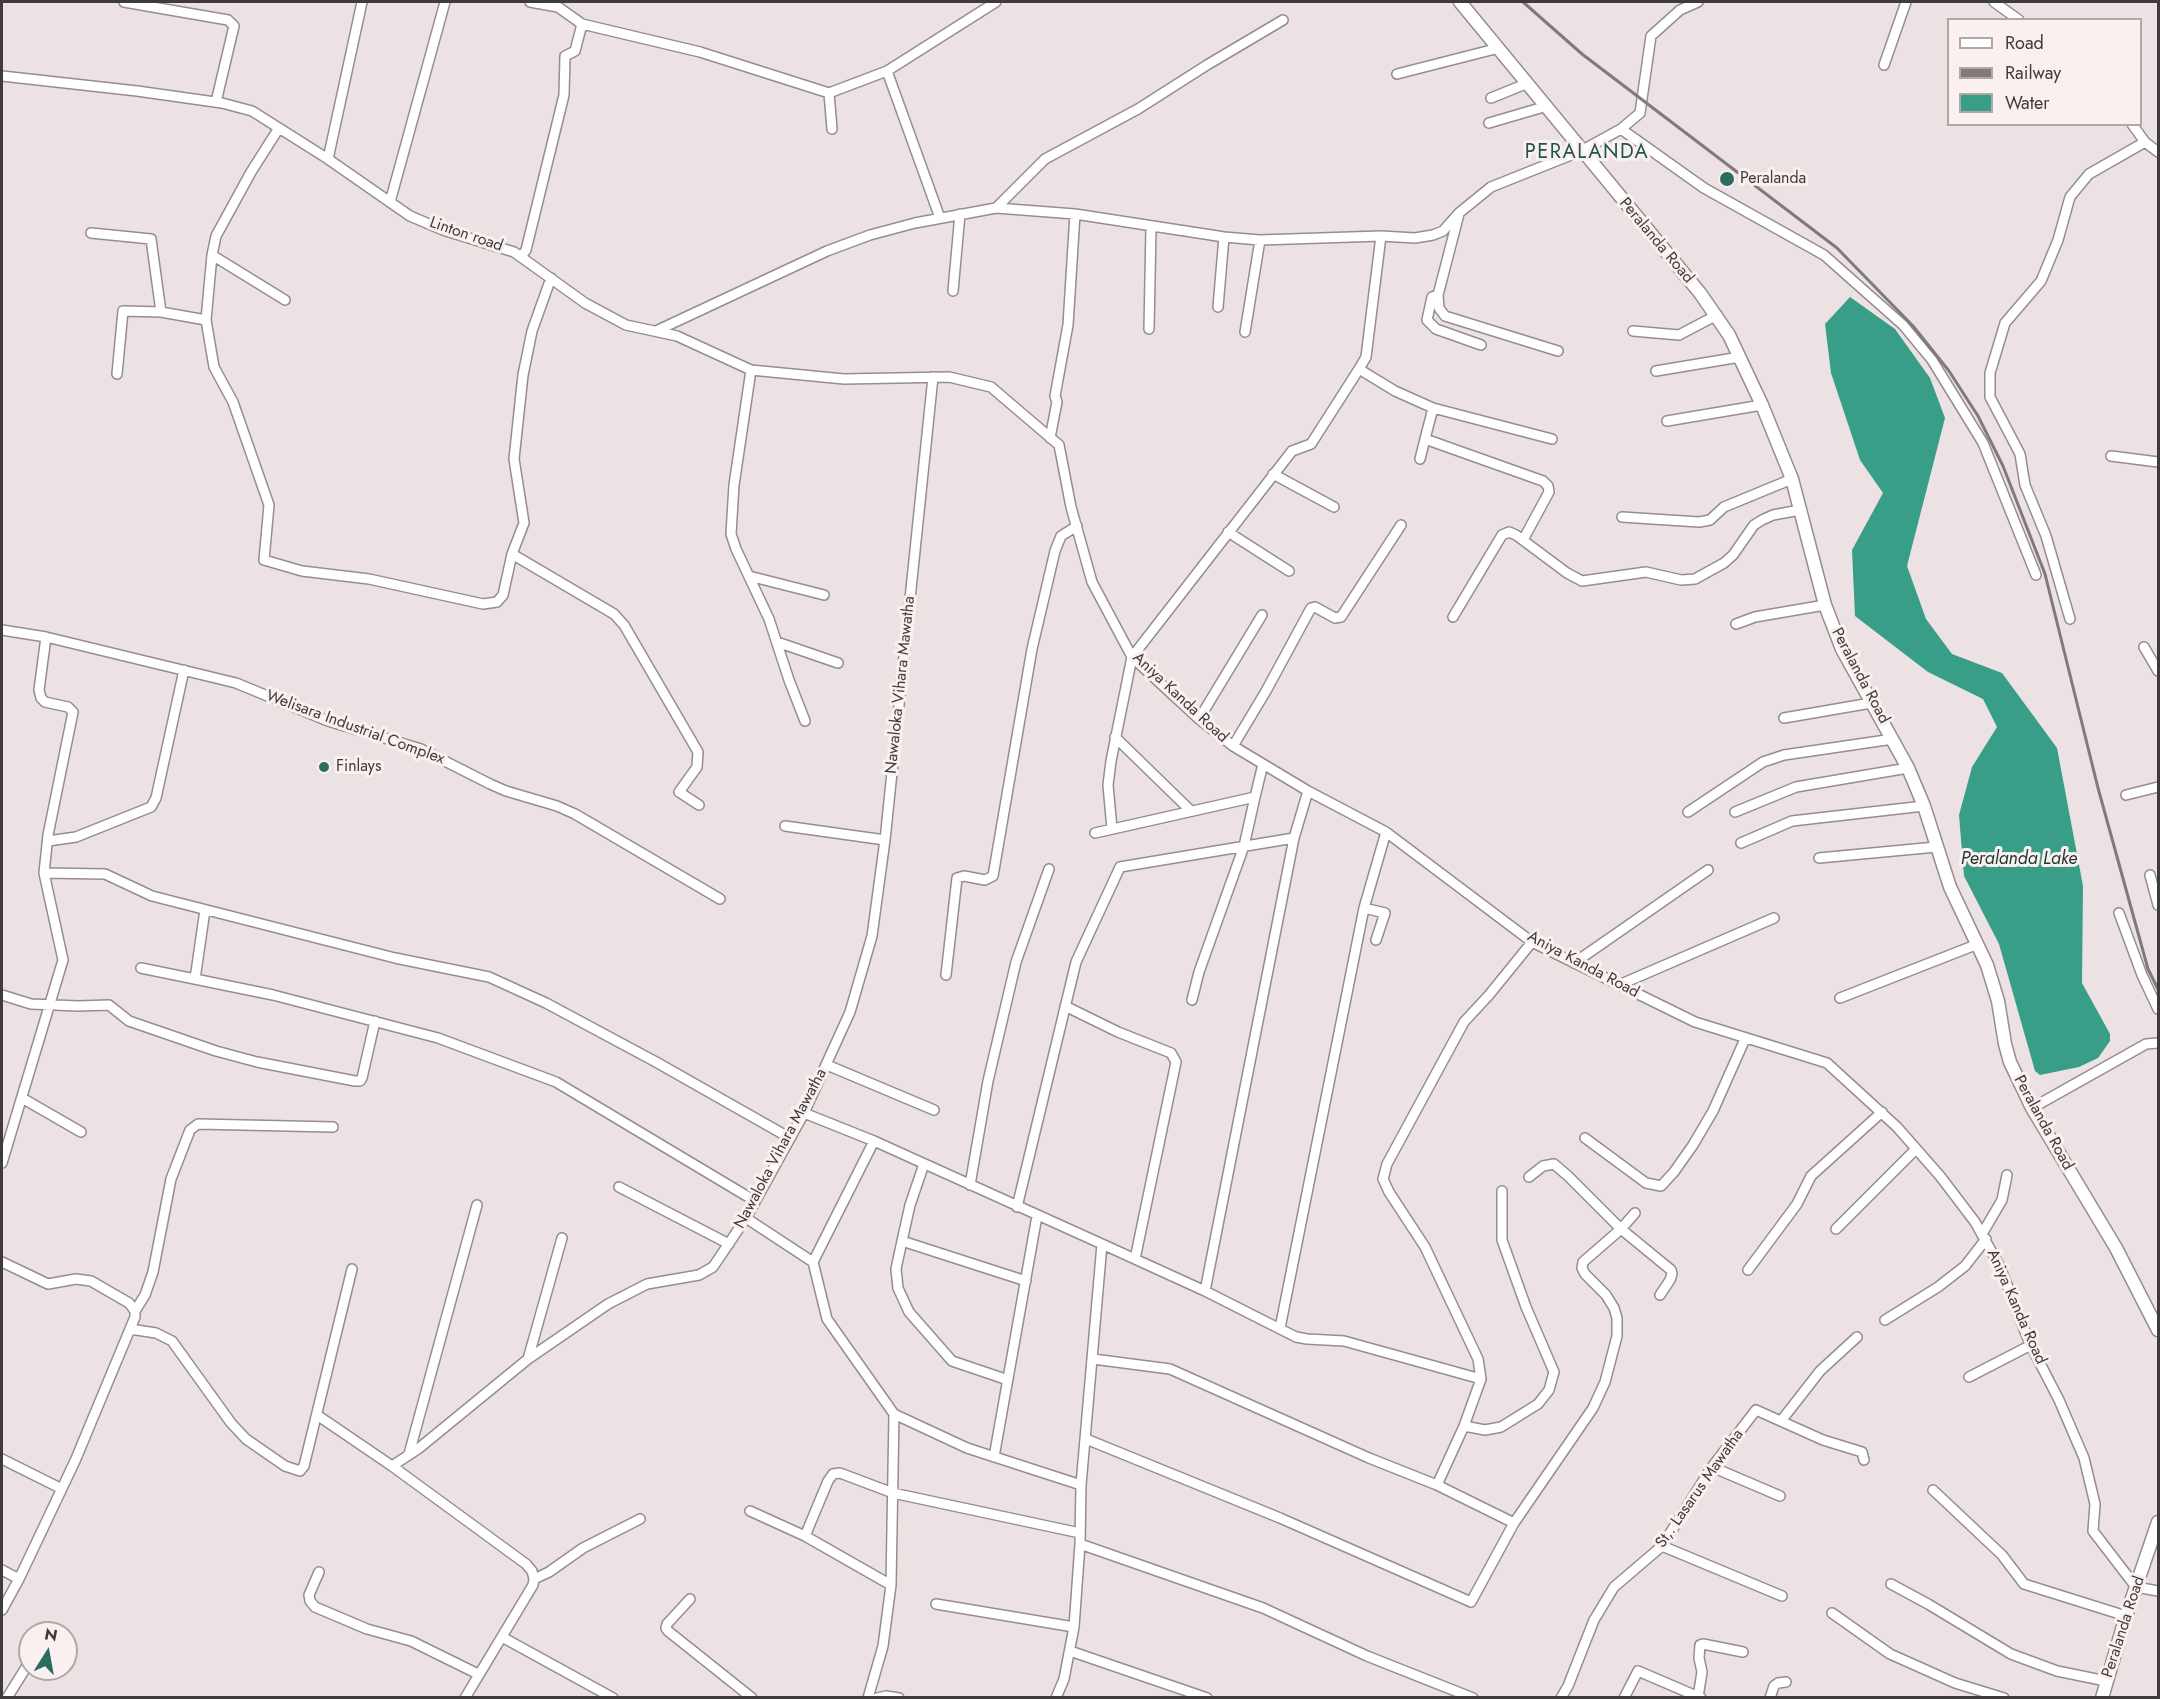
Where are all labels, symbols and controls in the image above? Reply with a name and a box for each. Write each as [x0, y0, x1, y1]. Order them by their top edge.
legend [1947, 18, 2142, 126]
text: Road [2005, 30, 2044, 56]
text: Railway [2005, 60, 2061, 86]
text: Water [2005, 90, 2049, 116]
district label: PERALANDA [1525, 141, 1649, 165]
place label: Peralanda [1740, 169, 1806, 189]
marker: Peralanda [1718, 170, 1736, 188]
street label: Peralanda Road [1615, 194, 1697, 288]
street label: Linton road [427, 213, 505, 257]
street label: Nawaloka Vihara Mawatha [882, 595, 920, 775]
street label: Peralanda Road [1827, 625, 1893, 727]
street label: Aniya Kanda Road [1128, 649, 1232, 747]
street label: Welisara Industrial Complex [263, 687, 447, 769]
place label: Finlays [336, 757, 381, 777]
marker: Finlays [317, 760, 331, 774]
water label: Peralanda Lake [1961, 849, 2077, 871]
street label: Aniya Kanda Road [1524, 927, 1642, 1003]
street label: Nawaloka Vihara Mawatha [731, 1066, 831, 1232]
street label: Peralanda Road [2009, 1072, 2077, 1174]
street label: Aniya Kanda Road [1982, 1246, 2050, 1368]
street label: St,. Lasarus Mawatha [1652, 1426, 1748, 1552]
street label: Peralanda Road [2099, 1574, 2149, 1680]
north arrow [18, 1621, 78, 1681]
text: N [43, 1622, 60, 1647]

